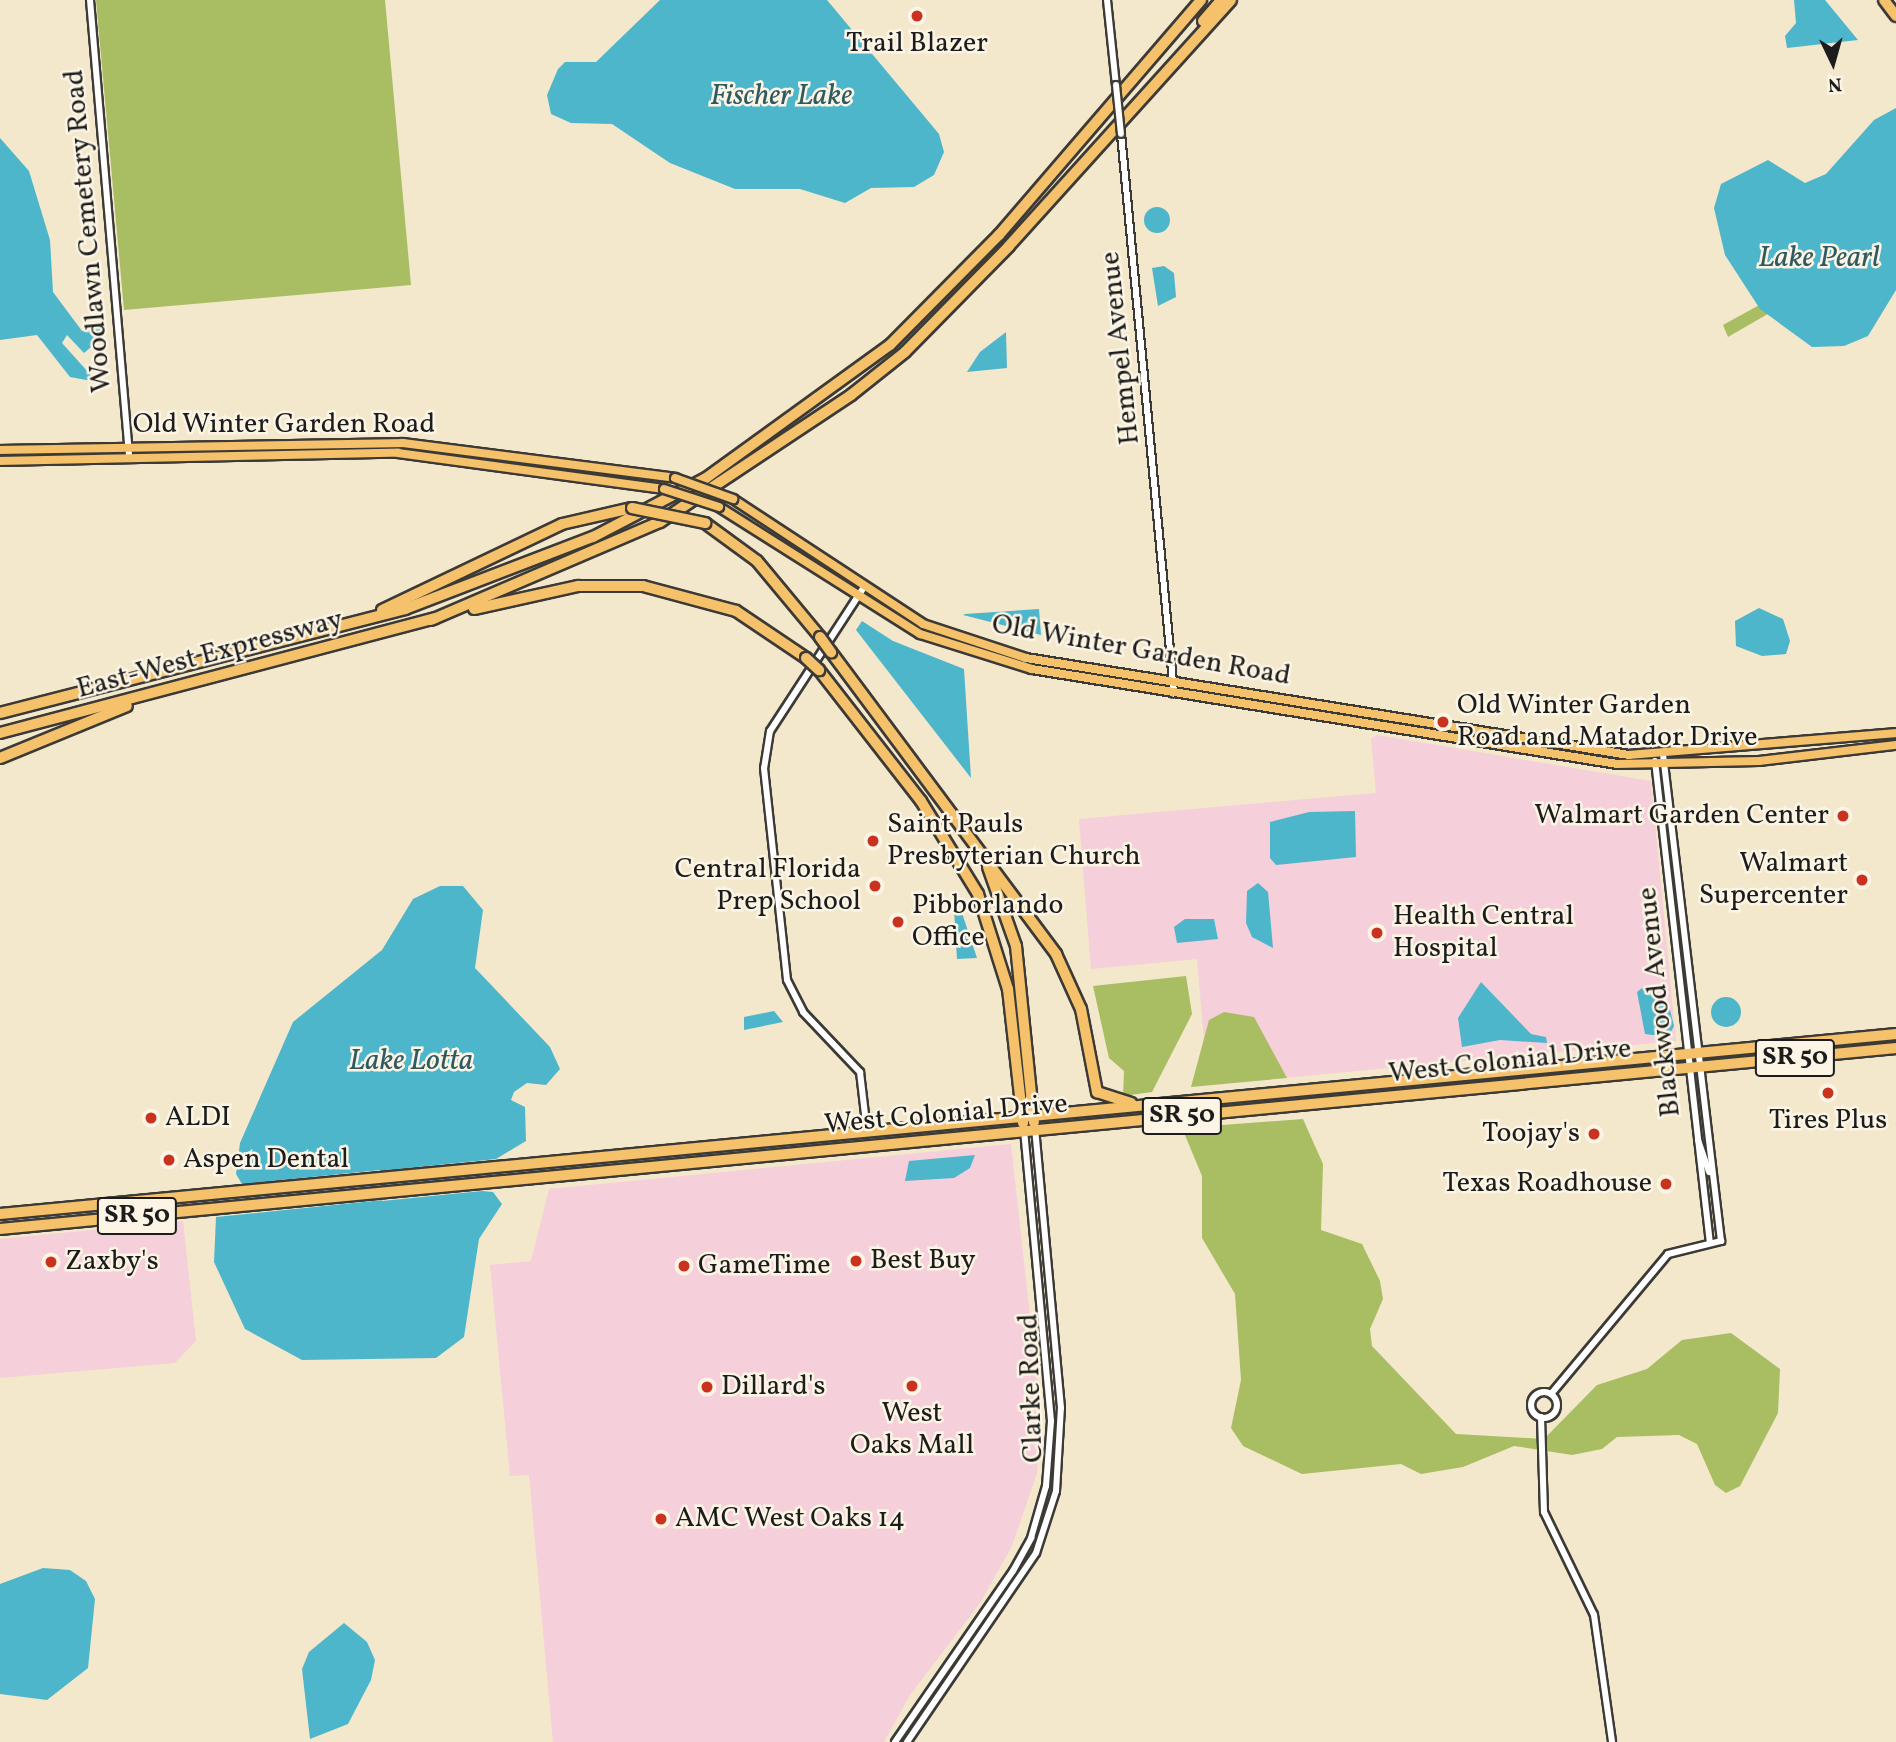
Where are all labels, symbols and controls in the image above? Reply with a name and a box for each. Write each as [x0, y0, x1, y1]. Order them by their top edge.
marker: Trail Blazer [909, 8, 925, 24]
place label: Trail Blazer [846, 27, 988, 61]
north arrow [1798, 28, 1868, 98]
street label: Woodlawn Cemetery Road [58, 68, 120, 394]
text: N [1827, 70, 1843, 97]
water label: Fischer Lake [710, 78, 852, 114]
water label: Lake Pearl [1758, 240, 1880, 276]
street label: Hempel Avenue [1094, 250, 1148, 446]
street label: Old Winter Garden Road [132, 408, 436, 442]
street label: East-West Expressway [73, 603, 347, 707]
street label: Old Winter Garden Road [989, 608, 1293, 694]
place label: Old Winter Garden Road and Matador Drive [1457, 689, 1758, 755]
marker: Old Winter Garden Road and Matador Drive [1435, 714, 1451, 730]
place label: Walmart Garden Center [1534, 799, 1829, 833]
place label: Saint Pauls Presbyterian Church [887, 808, 1141, 874]
marker: Walmart Garden Center [1835, 808, 1851, 824]
marker: Saint Pauls Presbyterian Church [865, 833, 881, 849]
place label: Walmart Supercenter [1699, 847, 1848, 913]
place label: Central Florida Prep School [674, 853, 861, 919]
marker: Walmart Supercenter [1854, 872, 1870, 888]
marker: Central Florida Prep School [867, 878, 883, 894]
street label: Blackwood Avenue [1631, 885, 1689, 1119]
place label: Pibborlando Office [912, 889, 1063, 955]
place label: Health Central Hospital [1393, 900, 1574, 966]
marker: Pibborlando Office [890, 914, 906, 930]
marker: Health Central Hospital [1367, 923, 1387, 943]
street label: West Colonial Drive [1387, 1033, 1633, 1091]
road number: SR 50 [1755, 1036, 1835, 1080]
water label: Lake Lotta [349, 1043, 473, 1079]
marker: Tires Plus [1820, 1085, 1836, 1101]
street label: West Colonial Drive [823, 1088, 1069, 1142]
road number: SR 50 [1142, 1093, 1222, 1138]
place label: ALDI [165, 1101, 231, 1135]
place label: Tires Plus [1769, 1104, 1887, 1138]
marker: ALDI [143, 1110, 159, 1126]
place label: Toojay's [1482, 1117, 1580, 1151]
marker: Toojay's [1586, 1126, 1602, 1142]
place label: Aspen Dental [183, 1143, 349, 1177]
marker: Aspen Dental [161, 1152, 177, 1168]
place label: Texas Roadhouse [1442, 1167, 1652, 1201]
marker: Texas Roadhouse [1658, 1176, 1674, 1192]
road number: SR 50 [97, 1194, 177, 1238]
place label: Best Buy [870, 1244, 976, 1278]
place label: Zaxby's [65, 1245, 159, 1279]
place label: GameTime [698, 1249, 831, 1283]
marker: Best Buy [848, 1253, 864, 1269]
marker: Zaxby's [43, 1254, 59, 1270]
marker: GameTime [676, 1258, 692, 1274]
street label: Clarke Road [1013, 1313, 1051, 1463]
place label: Dillard's [721, 1370, 826, 1404]
marker: West Oaks Mall [904, 1378, 920, 1394]
marker: Dillard's [699, 1379, 715, 1395]
place label: West Oaks Mall [850, 1397, 974, 1463]
place label: AMC West Oaks 14 [675, 1502, 906, 1536]
marker: AMC West Oaks 14 [653, 1511, 669, 1527]

